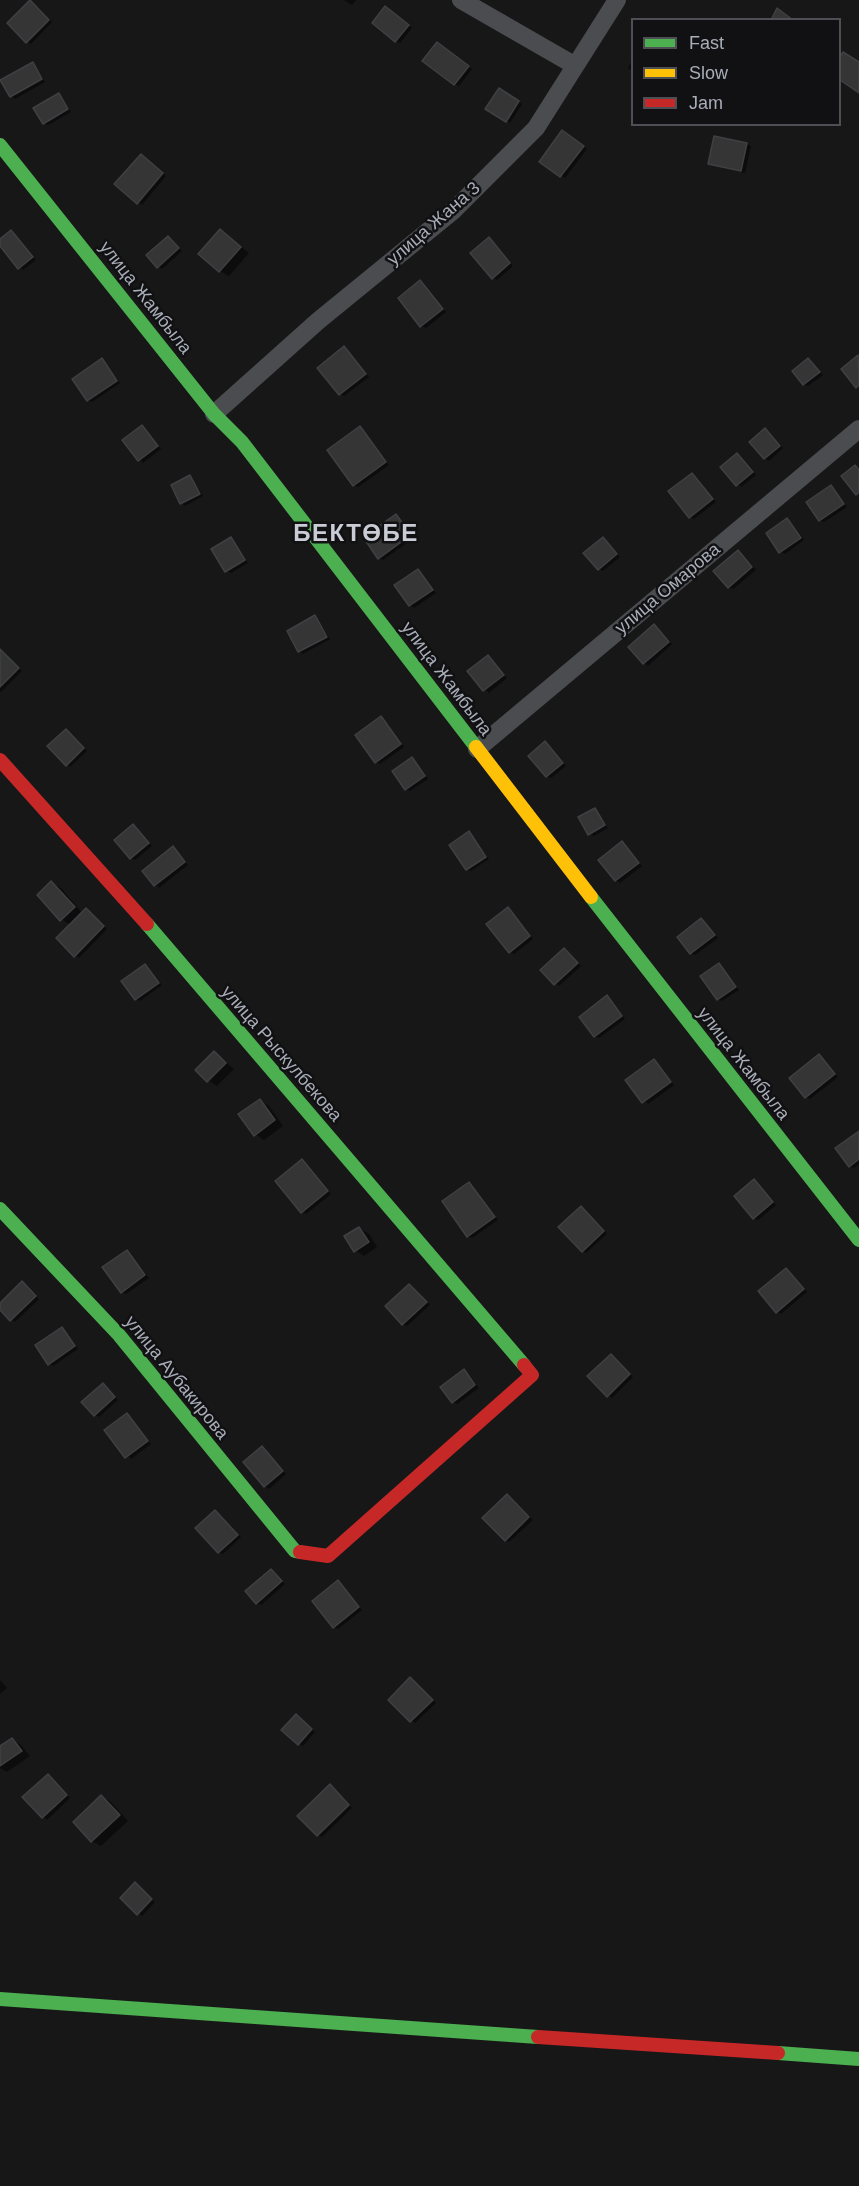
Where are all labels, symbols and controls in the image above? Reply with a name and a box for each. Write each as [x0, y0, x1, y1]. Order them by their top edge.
legend [631, 18, 841, 126]
text: Fast [689, 33, 724, 53]
text: Slow [689, 63, 728, 83]
text: Jam [689, 93, 723, 113]
street label: улица Жана 3 [383, 178, 485, 270]
street label: улица Жамбыла [94, 237, 196, 359]
district label: БЕКТӨБЕ [293, 520, 419, 548]
street label: улица Омарова [611, 539, 725, 639]
street label: улица Жамбыла [396, 618, 496, 740]
street label: улица Рыскулбекова [216, 982, 346, 1126]
street label: улица Жамбыла [692, 1003, 794, 1125]
street label: улица Аубакирова [120, 1312, 232, 1444]

